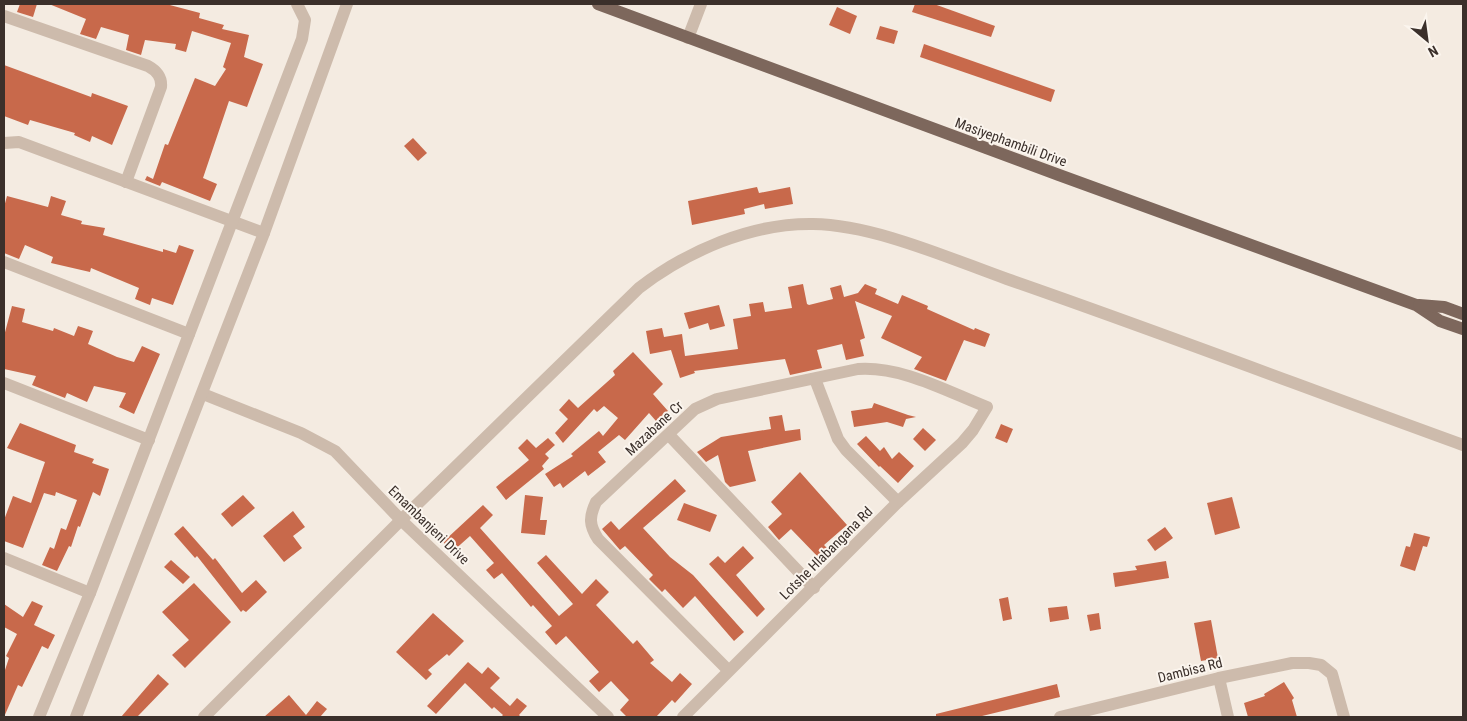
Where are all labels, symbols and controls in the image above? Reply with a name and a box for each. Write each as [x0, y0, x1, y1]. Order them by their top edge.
north arrow [1402, 15, 1452, 65]
text: N [1426, 42, 1441, 60]
street label: Masiyephambili Drive [953, 114, 1069, 170]
street label: Mazabane Cr [622, 397, 686, 459]
street label: Emambanjeni Drive [385, 482, 473, 568]
street label: Lotshe Hlabangana Rd [776, 503, 876, 603]
street label: Dambisa Rd [1156, 654, 1224, 686]

